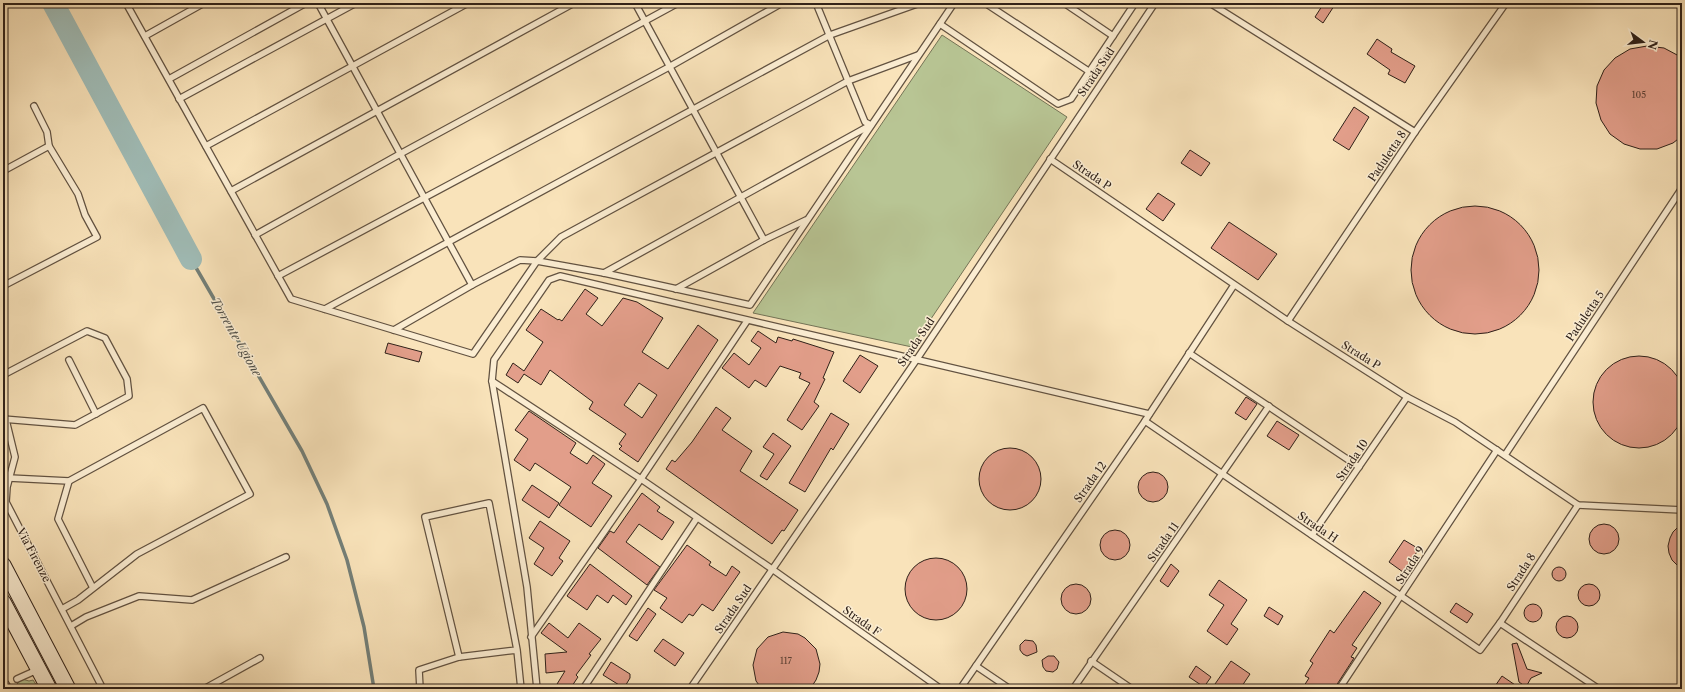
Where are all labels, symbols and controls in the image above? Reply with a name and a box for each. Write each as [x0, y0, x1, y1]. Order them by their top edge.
north arrow [1623, 22, 1663, 62]
text: N [1645, 38, 1661, 51]
street label: Strada Sud [1074, 45, 1118, 99]
house number: 105 [1632, 89, 1646, 100]
street label: Paduletta 8 [1365, 128, 1409, 184]
street label: Strada P [1070, 157, 1114, 193]
street label: Paduletta 5 [1563, 288, 1607, 344]
water label: Torrente Ugione [208, 294, 266, 380]
street label: Strada Sud [894, 315, 938, 369]
street label: Strada P [1339, 338, 1383, 372]
street label: Strada 10 [1333, 436, 1371, 484]
street label: Strada 12 [1071, 459, 1109, 505]
street label: Strada H [1295, 508, 1341, 546]
street label: Strada 11 [1144, 519, 1182, 565]
street label: Via Firenze [13, 524, 54, 585]
street label: Strada 9 [1393, 543, 1427, 587]
street label: Strada 8 [1504, 550, 1538, 594]
street label: Strada Sud [711, 582, 755, 636]
street label: Strada F [840, 603, 884, 639]
house number: 117 [780, 655, 793, 666]

